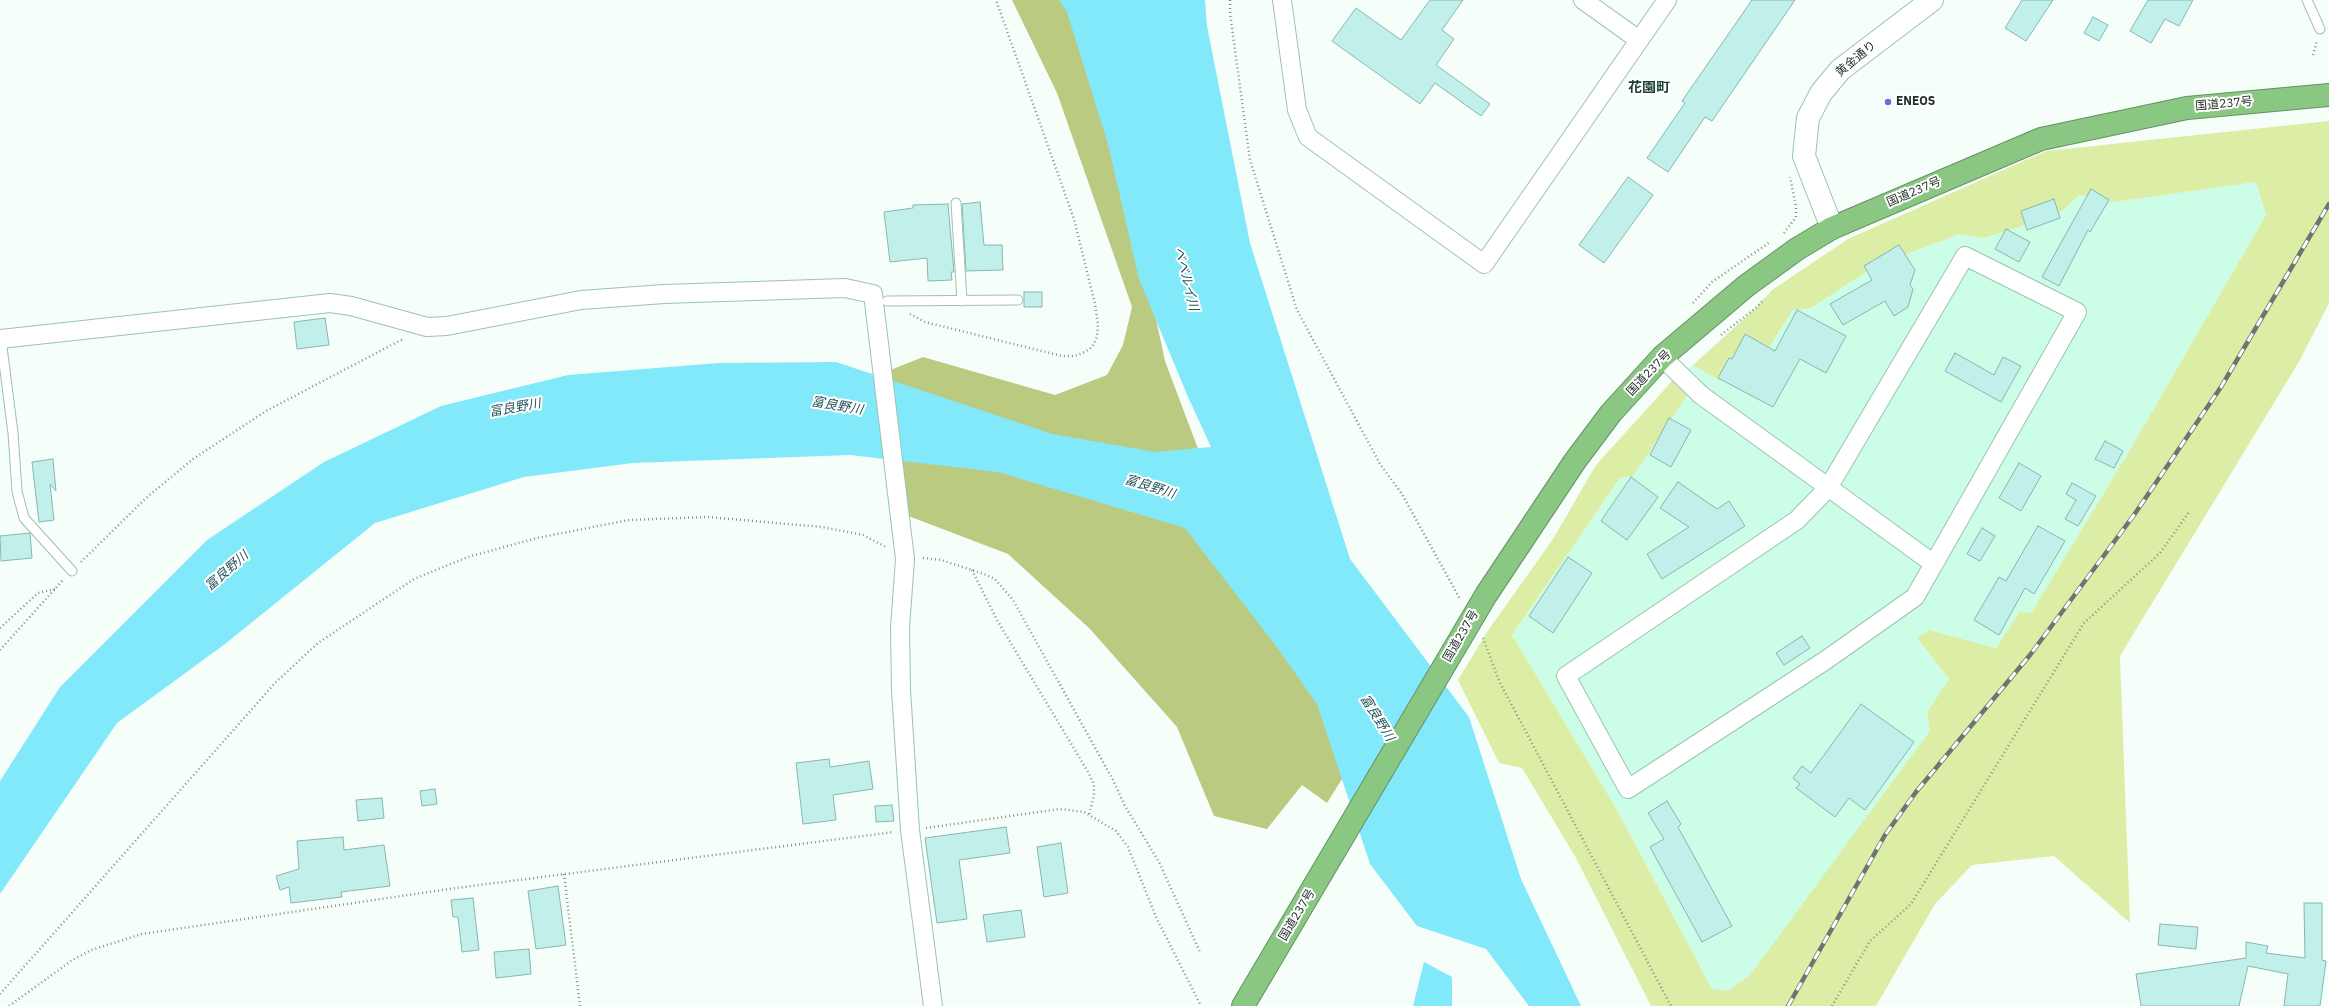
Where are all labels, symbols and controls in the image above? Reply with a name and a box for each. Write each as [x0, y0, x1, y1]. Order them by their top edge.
street label: 黄金通り [1833, 38, 1879, 80]
district label: 花園町 [1628, 80, 1670, 96]
street label: 国道237号 [2195, 94, 2253, 114]
place label: ENEOS [1896, 95, 1935, 109]
marker: ENEOS [1883, 97, 1893, 107]
street label: 国道237号 [1885, 174, 1943, 210]
water label: ベベルイ川 [1171, 246, 1201, 312]
street label: 国道237号 [1624, 347, 1674, 399]
water label: 富良野川 [810, 394, 864, 418]
water label: 富良野川 [488, 396, 542, 420]
water label: 富良野川 [1123, 472, 1177, 502]
water label: 富良野川 [202, 548, 252, 594]
street label: 国道237号 [1440, 607, 1482, 665]
water label: 富良野川 [1357, 692, 1397, 744]
street label: 国道237号 [1276, 887, 1318, 943]

